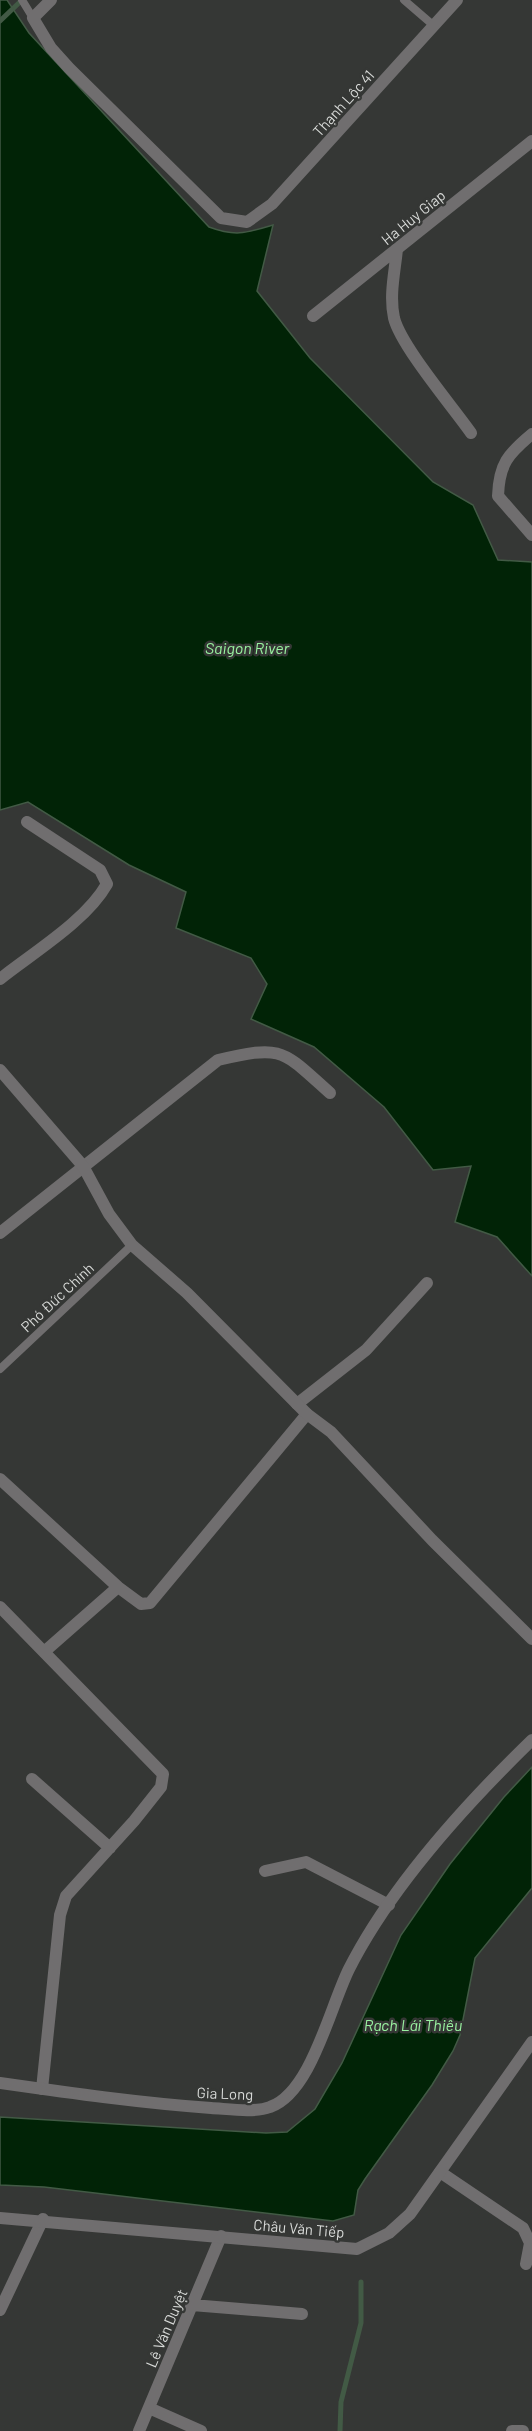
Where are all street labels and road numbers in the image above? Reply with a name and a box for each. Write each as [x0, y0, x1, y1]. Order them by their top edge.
street label: Thạnh Lộc 41 [309, 66, 377, 140]
street label: Ha Huy Giap [377, 186, 449, 248]
street label: Phó Đức Chính [17, 1259, 97, 1335]
street label: Gia Long [196, 2083, 254, 2103]
street label: Châu Văn Tiếp [253, 2215, 345, 2241]
street label: Lê Văn Duyệt [141, 2286, 191, 2370]

